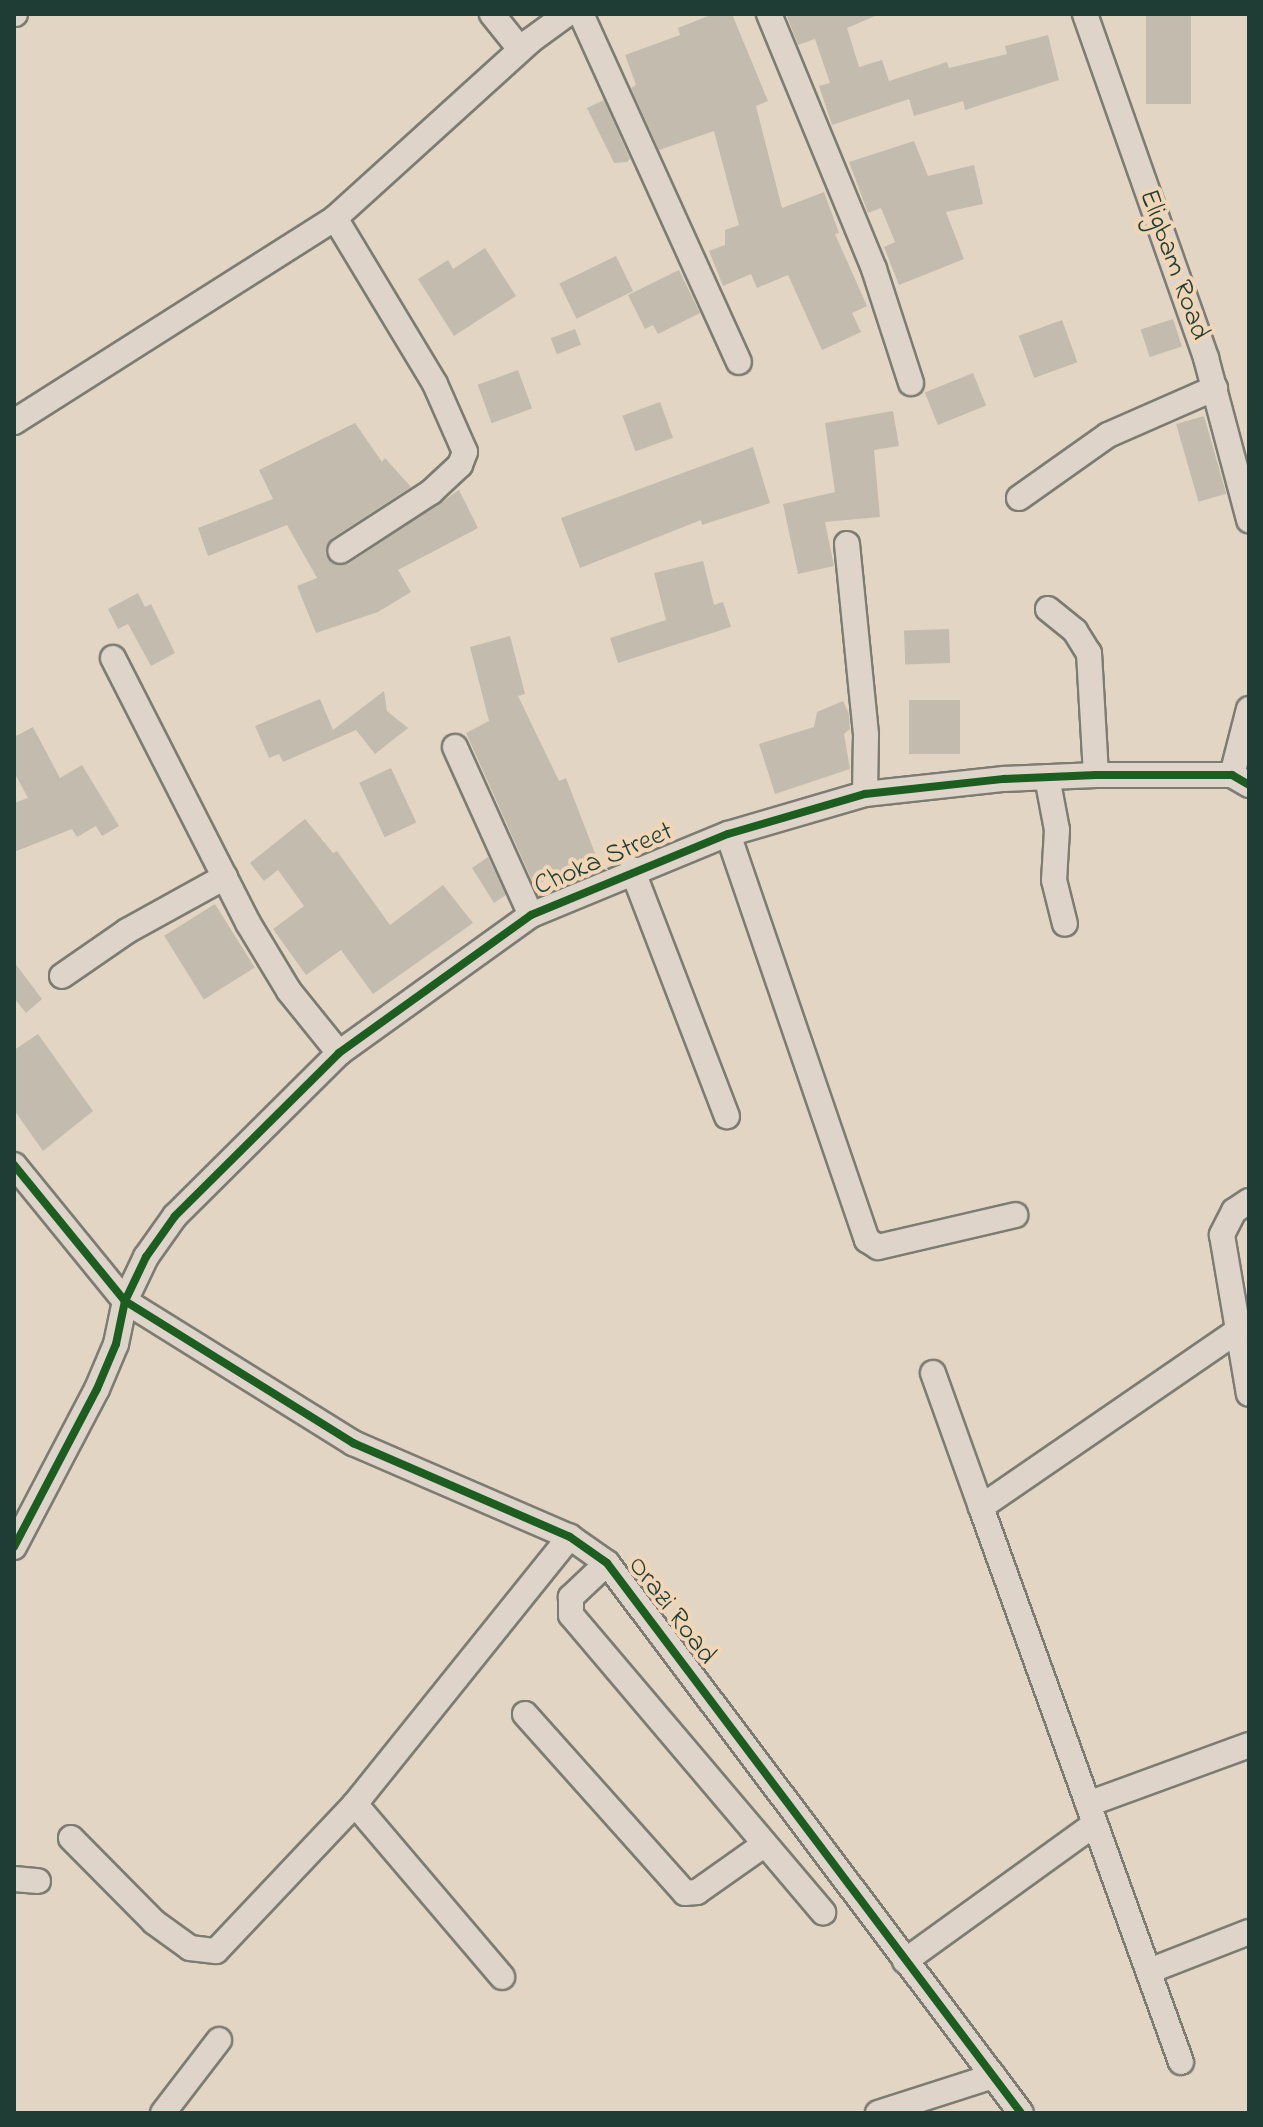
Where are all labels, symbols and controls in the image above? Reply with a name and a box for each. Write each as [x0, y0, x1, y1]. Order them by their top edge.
street label: Eligbam Road [1130, 185, 1216, 345]
street label: Choka Street [530, 816, 678, 904]
street label: Orazi Road [619, 1550, 723, 1672]

